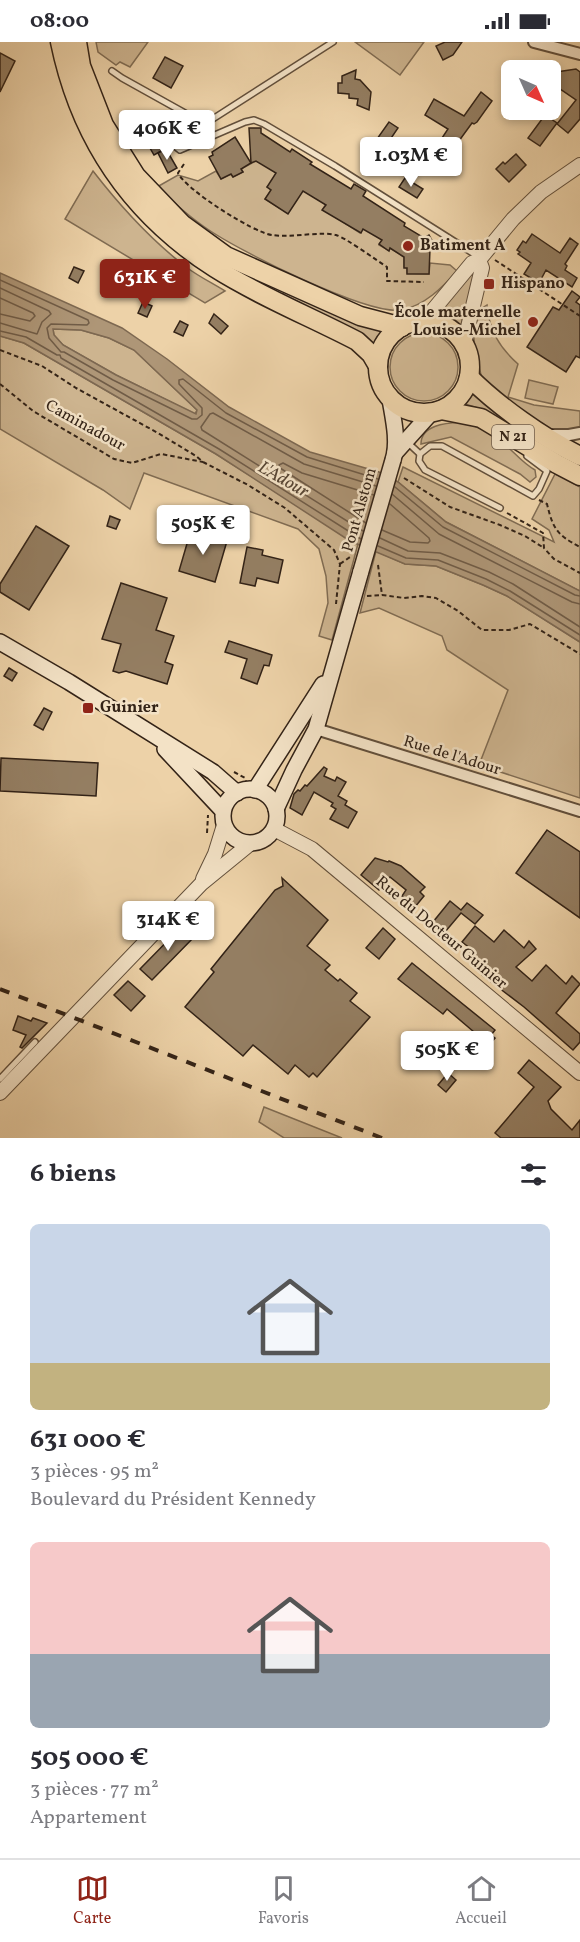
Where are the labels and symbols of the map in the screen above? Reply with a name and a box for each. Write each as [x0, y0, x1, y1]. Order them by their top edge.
north arrow [501, 60, 561, 120]
pin: 406K € [118, 110, 216, 161]
pin: 1.03M € [356, 137, 466, 188]
place label: Batiment A [420, 235, 506, 257]
marker: Batiment A [401, 239, 415, 253]
pin: 631K € [96, 259, 194, 310]
place label: Hispano [501, 273, 565, 295]
marker: Hispano [482, 277, 496, 291]
place label: École maternelle Louise-Michel [394, 302, 522, 342]
marker: École maternelle Louise-Michel [526, 315, 540, 329]
street label: Caminadour [41, 395, 129, 457]
road number: N 21 [492, 425, 534, 449]
water label: L'Adour [253, 455, 313, 505]
street label: Pont Alstom [337, 465, 383, 555]
pin: 505K € [154, 505, 252, 556]
place label: Guinier [100, 697, 159, 719]
marker: Guinier [81, 701, 95, 715]
street label: Rue de l'Adour [400, 731, 504, 781]
street label: Rue du Docteur Guinier [371, 871, 512, 995]
pin: 314K € [119, 901, 217, 952]
pin: 505K € [398, 1031, 496, 1082]

